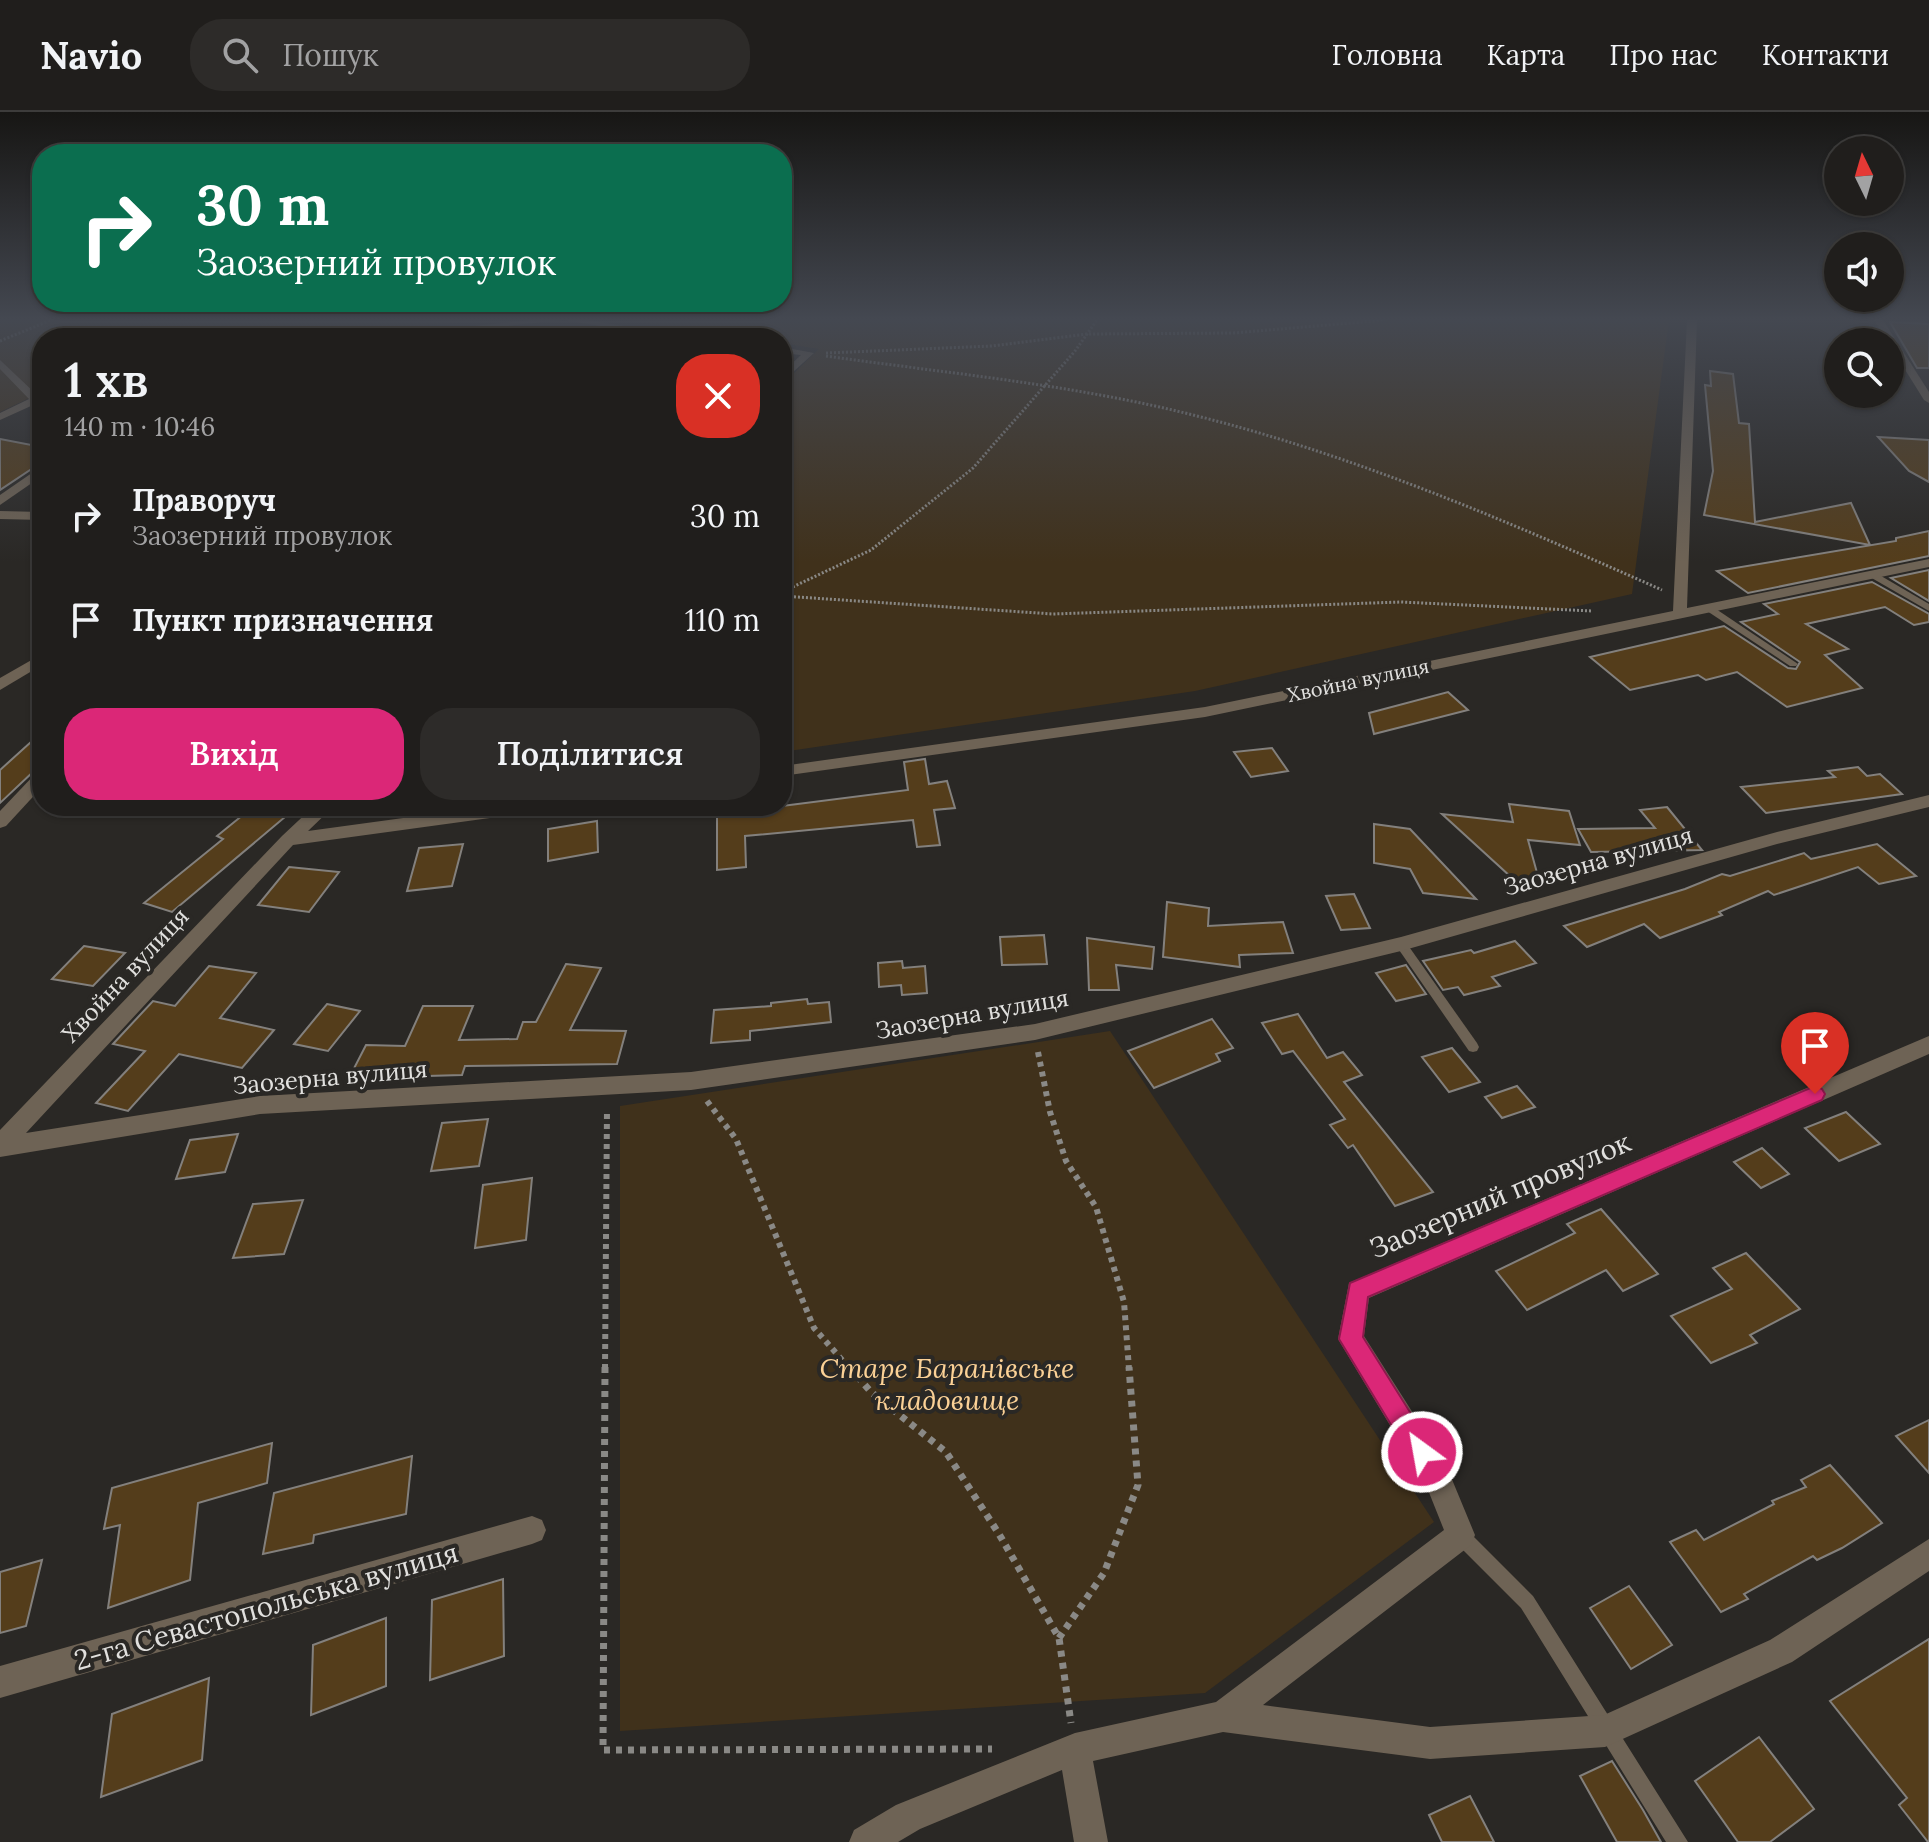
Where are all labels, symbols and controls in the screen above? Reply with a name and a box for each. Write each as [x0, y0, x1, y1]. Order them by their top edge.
search box [190, 19, 750, 91]
text: Navio [40, 31, 142, 79]
icon: search [218, 33, 262, 77]
text: Пошук [282, 36, 379, 74]
text: Головна [1331, 37, 1443, 73]
text: Карта [1487, 37, 1565, 73]
text: Про нас [1609, 37, 1718, 73]
text: Контакти [1762, 37, 1889, 73]
north arrow [1824, 136, 1904, 216]
map controls [1824, 136, 1904, 408]
text: 30 m [196, 169, 329, 240]
icon: right [64, 176, 168, 280]
button: sound [1824, 232, 1904, 312]
text: Заозерний провулок [196, 239, 556, 285]
button: search [1824, 328, 1904, 408]
text: 1 хв [64, 349, 148, 410]
button: close [676, 354, 760, 438]
text: 140 m · 10:46 [64, 410, 215, 443]
text: Праворуч [132, 481, 276, 519]
icon: right [64, 494, 108, 538]
text: 30 m [690, 497, 760, 535]
text: Заозерний провулок [132, 519, 392, 552]
icon: arrive [64, 598, 108, 642]
text: Пункт призначення [132, 601, 434, 639]
text: 110 m [685, 601, 760, 639]
street label: Хвойна вулиця [1285, 653, 1431, 707]
button: Вихід [64, 708, 404, 800]
button: Поділитися [420, 708, 760, 800]
street label: Заозерна вулиця [1500, 819, 1696, 903]
street label: Хвойна вулиця [55, 901, 195, 1049]
street label: Заозерна вулиця [873, 982, 1071, 1046]
pin [1781, 1012, 1849, 1094]
icon: arrive [1793, 1024, 1837, 1068]
street label: Заозерна вулиця [231, 1053, 429, 1101]
street label: Заозерний провулок [1364, 1124, 1636, 1266]
park label: Старе Баранівське кладовище [820, 1350, 1074, 1418]
position arrow [1380, 1410, 1464, 1494]
street label: 2-га Севастопольська вулиця [70, 1534, 462, 1678]

